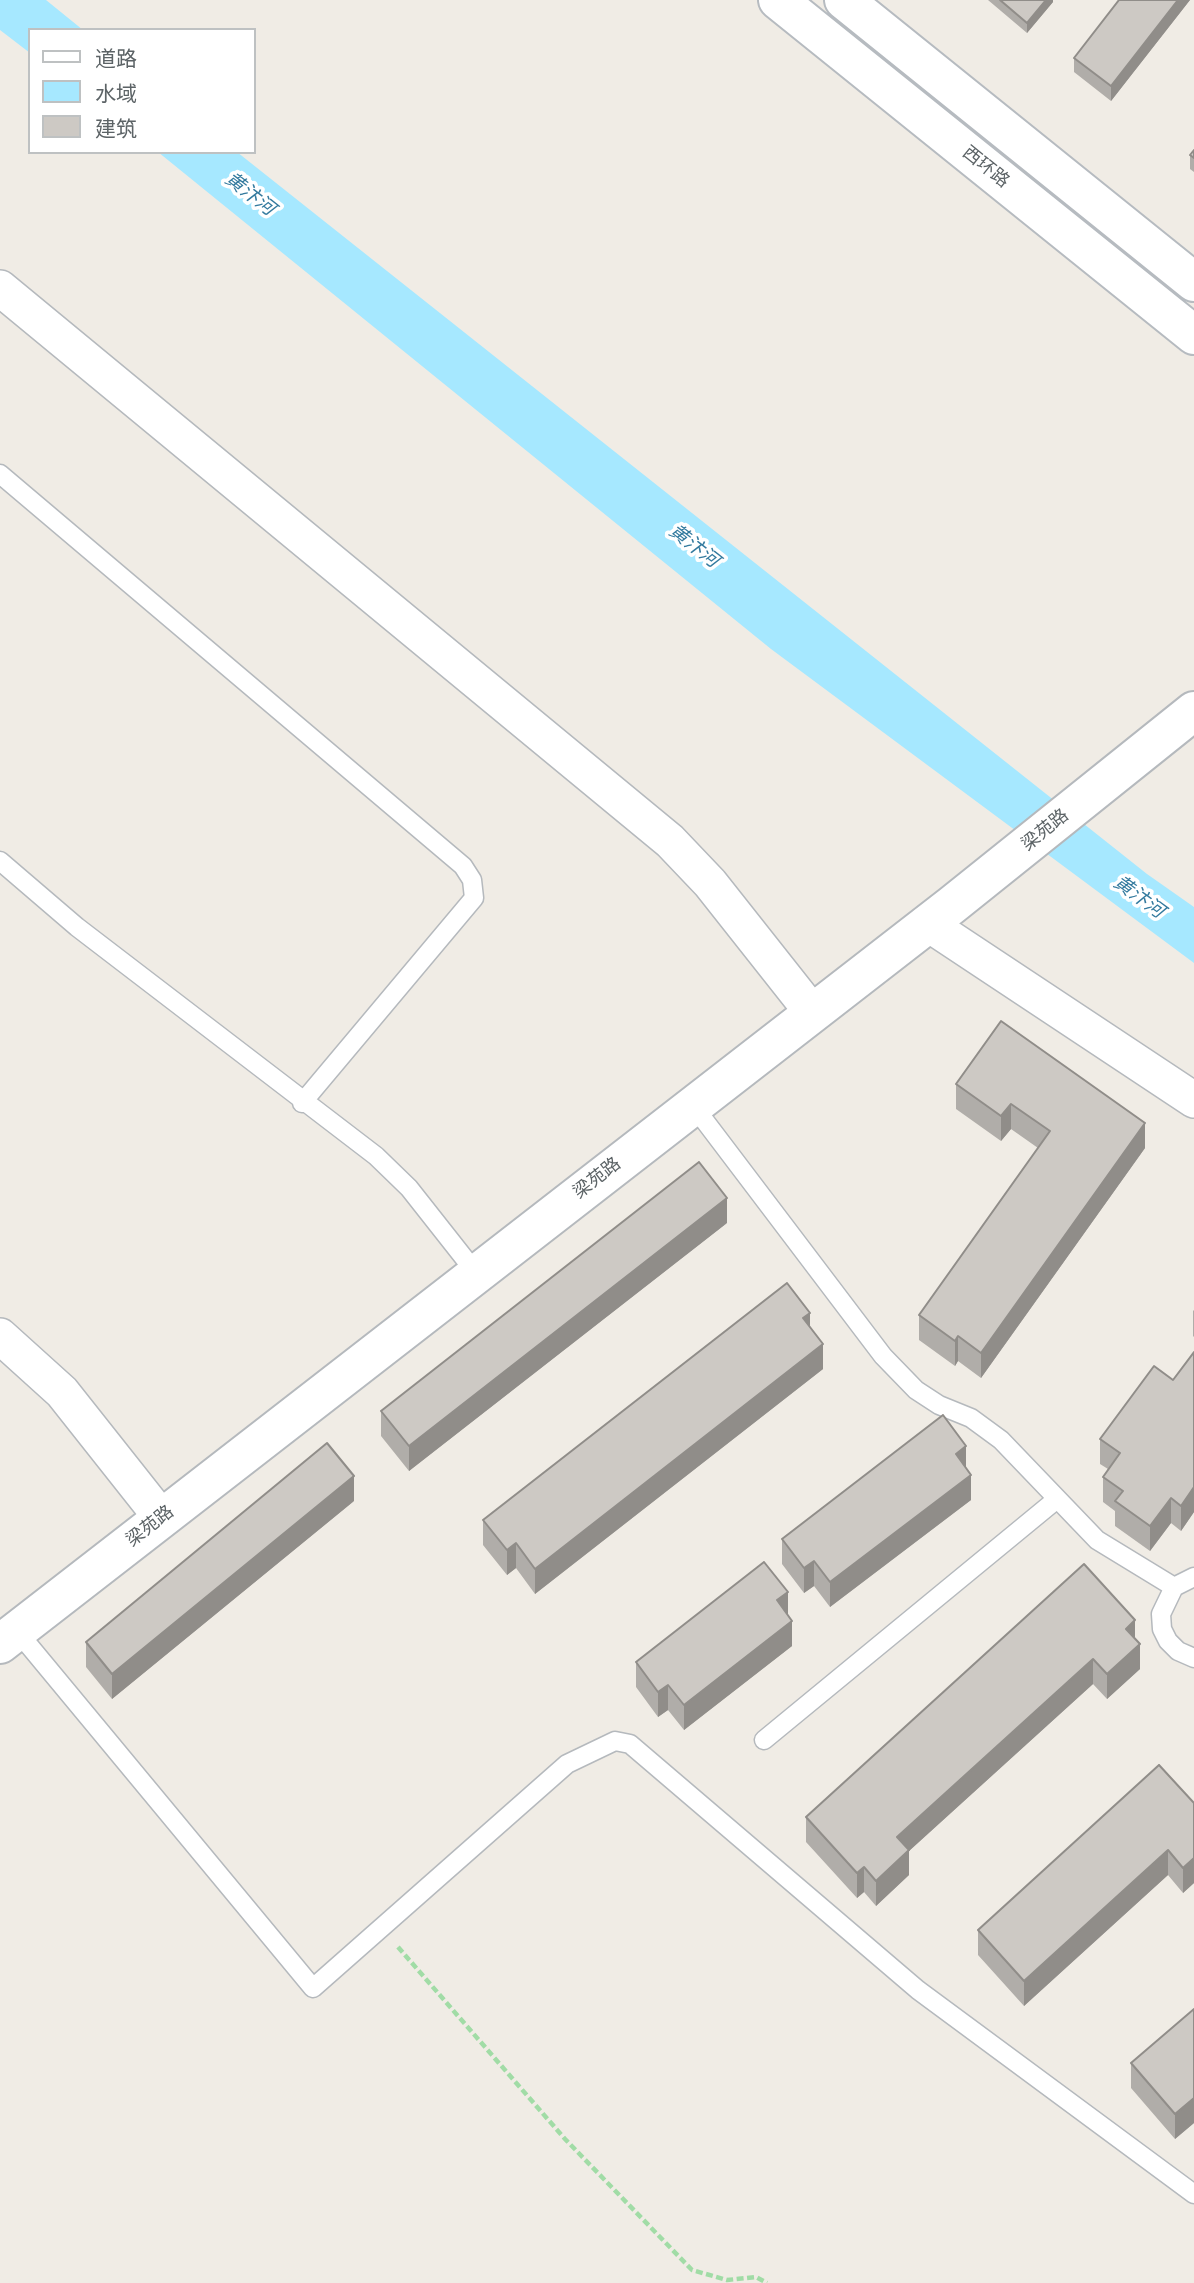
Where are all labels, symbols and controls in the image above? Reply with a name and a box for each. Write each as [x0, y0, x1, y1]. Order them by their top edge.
legend [28, 28, 256, 154]
text: 道路 [95, 45, 137, 71]
text: 水域 [95, 80, 137, 106]
text: 建筑 [95, 115, 137, 141]
street label: 西环路 [958, 142, 1014, 192]
water label: 黄汴河 [221, 167, 279, 221]
water label: 黄汴河 [665, 519, 723, 573]
street label: 梁苑路 [1017, 805, 1073, 855]
water label: 黄汴河 [1109, 871, 1169, 923]
street label: 梁苑路 [569, 1153, 625, 1203]
street label: 梁苑路 [122, 1501, 178, 1551]

